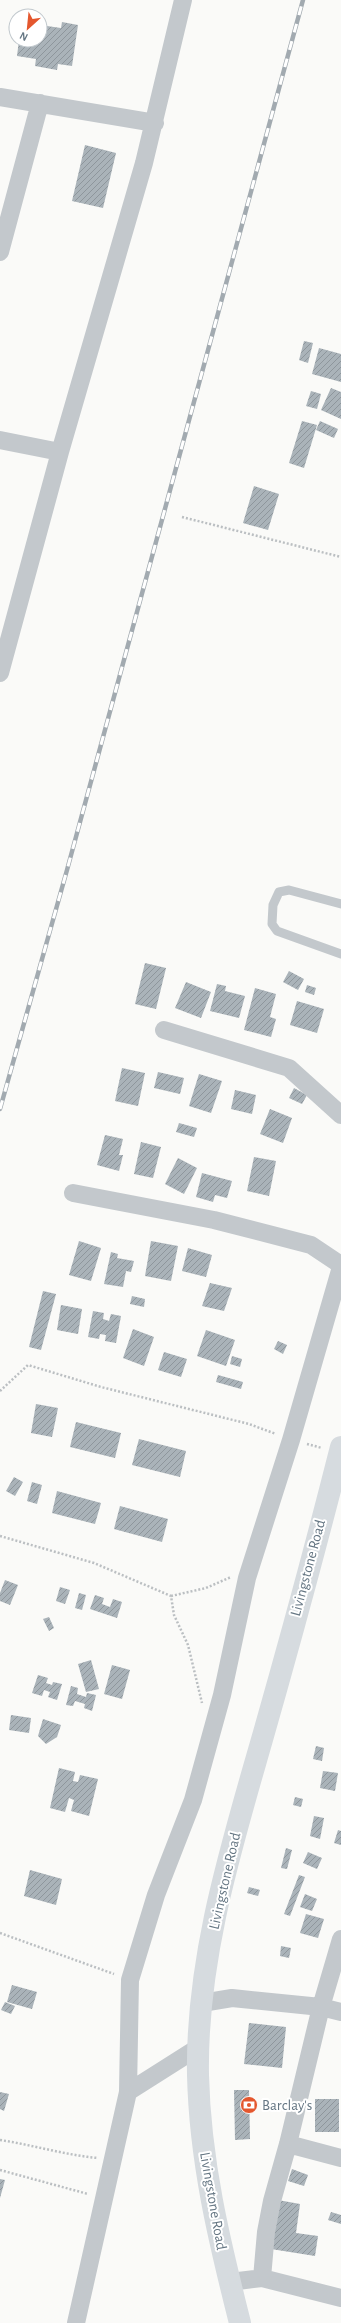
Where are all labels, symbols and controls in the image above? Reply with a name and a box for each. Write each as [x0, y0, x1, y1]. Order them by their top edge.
north arrow [8, 8, 48, 48]
text: N [18, 30, 30, 43]
street label: Livingstone Road [288, 1518, 328, 1618]
street label: Livingstone Road [207, 1831, 244, 1931]
bank icon: Barclay's [239, 2095, 259, 2115]
place label: Barclay's [262, 2098, 312, 2113]
street label: Livingstone Road [197, 2151, 229, 2251]

